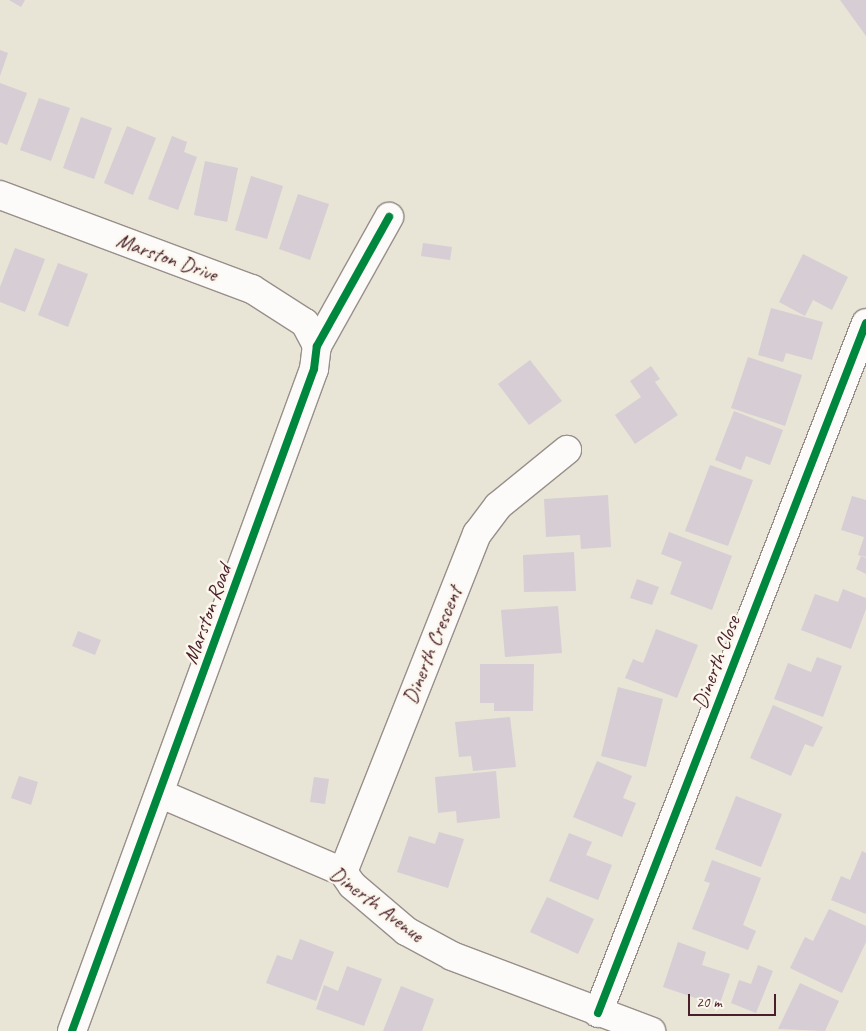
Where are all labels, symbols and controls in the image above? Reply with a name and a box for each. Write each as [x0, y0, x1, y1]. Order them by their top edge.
street label: Marston Drive [113, 227, 221, 287]
street label: Marston Road [178, 561, 236, 667]
street label: Dinerth Crescent [397, 583, 467, 707]
street label: Dinerth Close [687, 612, 745, 712]
street label: Dinerth Avenue [325, 861, 429, 947]
scale bar [691, 984, 778, 1016]
text: 20 m [696, 993, 722, 1012]

